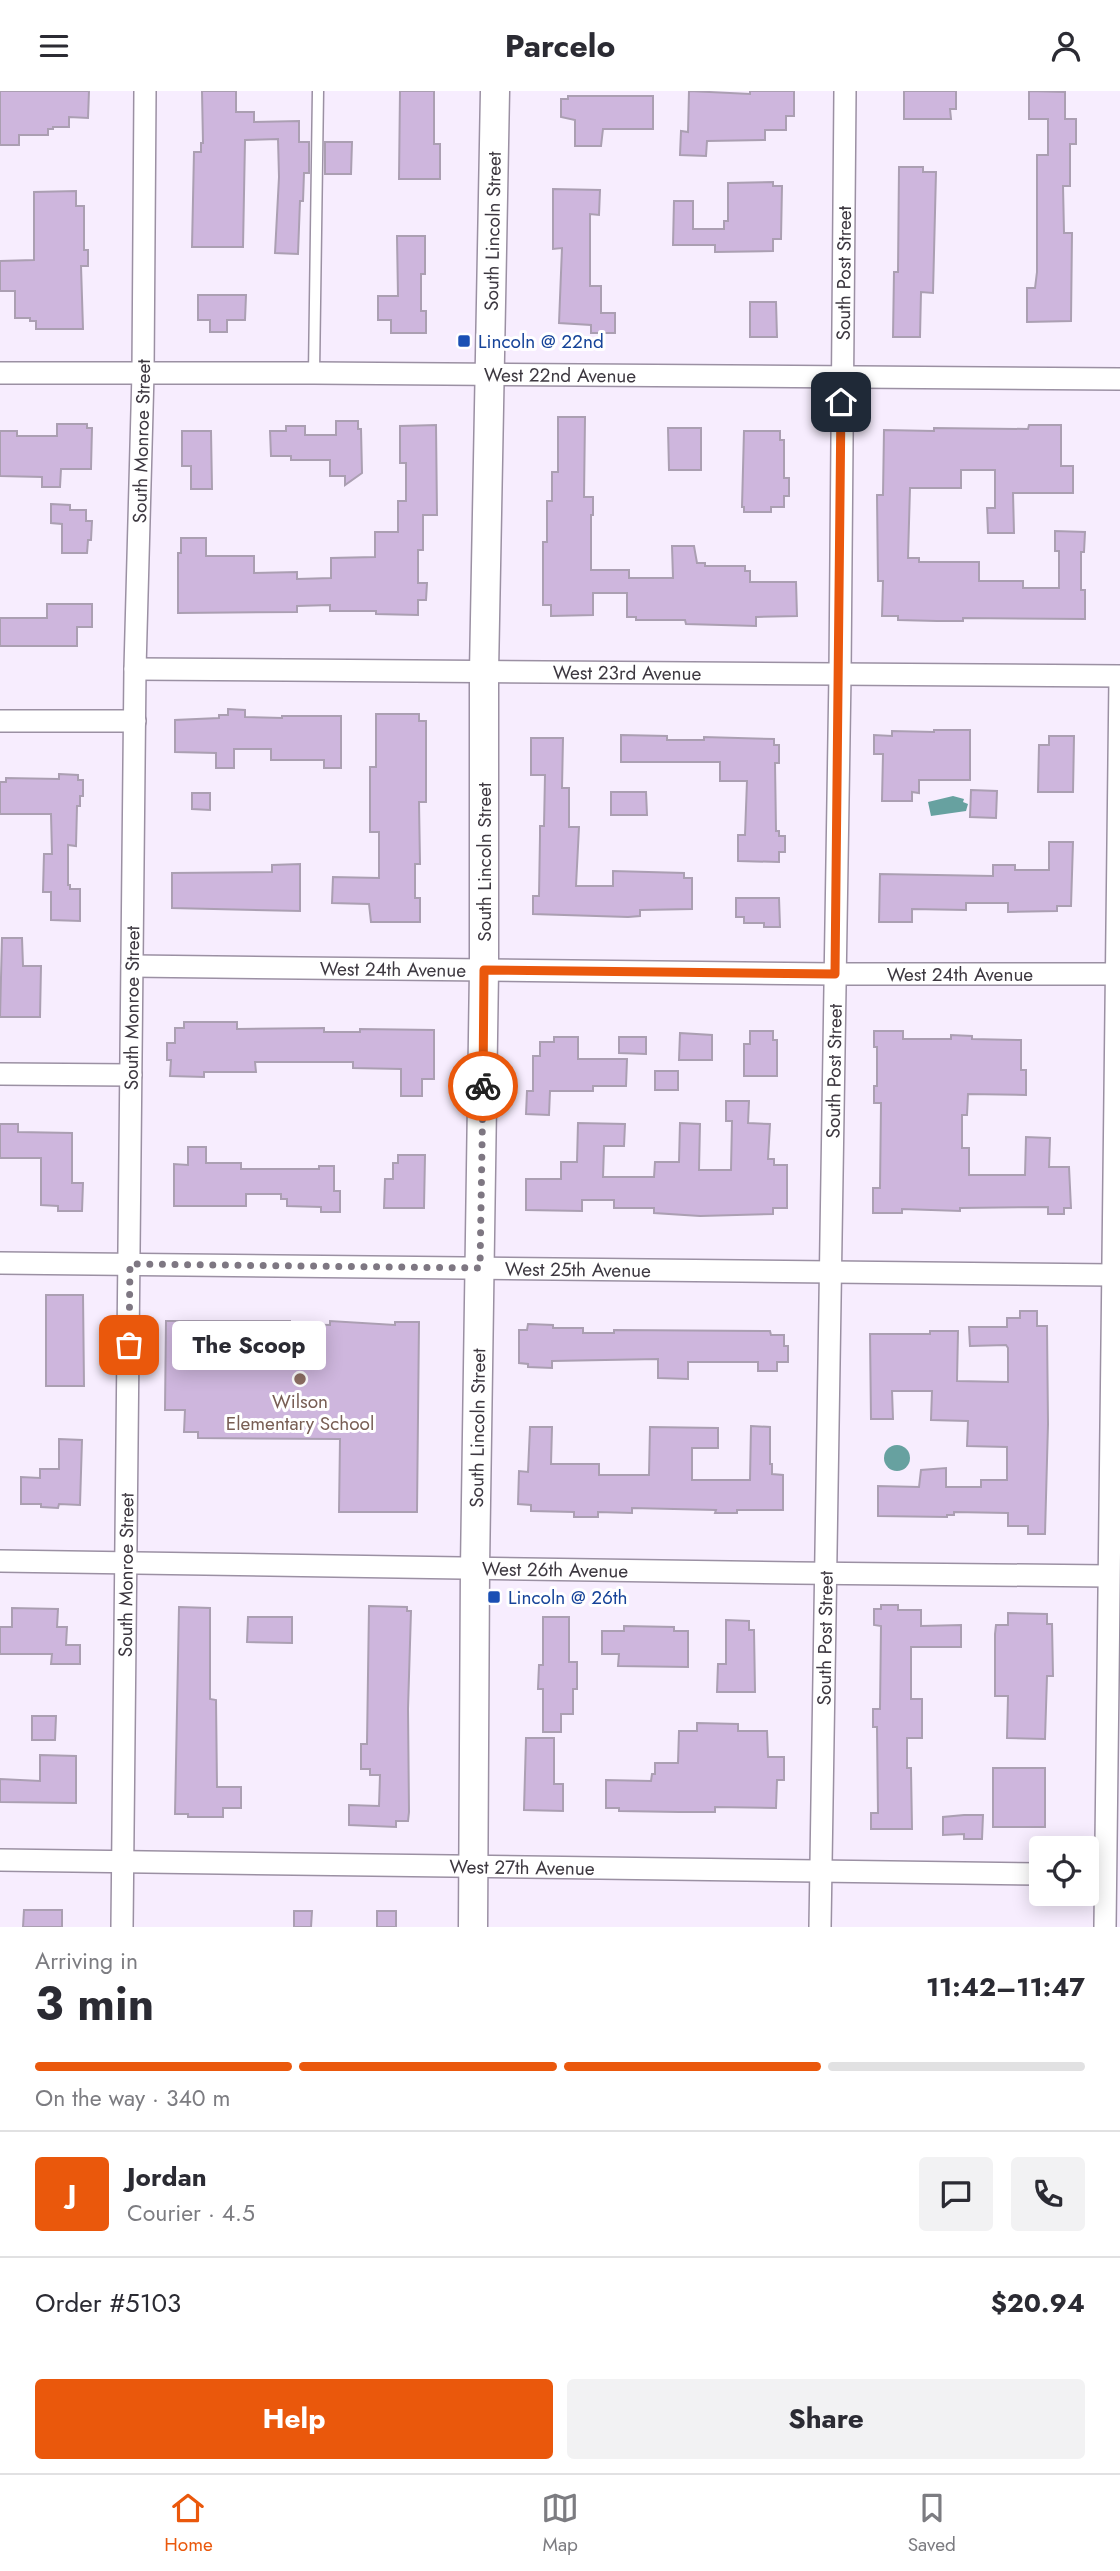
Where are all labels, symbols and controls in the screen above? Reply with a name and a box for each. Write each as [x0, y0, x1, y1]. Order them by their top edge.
text: Parcelo [505, 23, 615, 69]
icon: menu [35, 27, 73, 65]
icon: person [1047, 27, 1085, 65]
street label: South Lincoln Street [478, 151, 508, 311]
street label: South Post Street [830, 205, 858, 341]
place label: Lincoln @ 22nd [478, 328, 604, 355]
marker: Lincoln @ 22nd [456, 333, 472, 349]
street label: South Monroe Street [126, 359, 157, 524]
street label: West 22nd Avenue [484, 361, 637, 389]
pin [811, 372, 871, 432]
icon: home [822, 383, 860, 421]
street label: West 23rd Avenue [553, 659, 702, 687]
street label: South Lincoln Street [471, 782, 498, 942]
street label: South Monroe Street [118, 925, 146, 1090]
street label: West 24th Avenue [320, 955, 467, 984]
street label: West 24th Avenue [887, 961, 1033, 988]
street label: South Post Street [820, 1003, 849, 1139]
courier [448, 1051, 518, 1121]
icon: bike [464, 1067, 502, 1105]
street label: West 25th Avenue [505, 1255, 651, 1284]
pin [99, 1315, 159, 1375]
callout: The Scoop [171, 1321, 325, 1369]
icon: bag [110, 1326, 148, 1364]
text: The Scoop [192, 1328, 306, 1362]
street label: South Lincoln Street [463, 1348, 492, 1508]
marker: Wilson Elementary School [292, 1371, 308, 1387]
place label: Wilson Elementary School [226, 1388, 374, 1437]
street label: South Monroe Street [112, 1492, 140, 1657]
street label: West 26th Avenue [482, 1555, 628, 1584]
street label: South Post Street [811, 1570, 840, 1706]
place label: Lincoln @ 26th [508, 1584, 628, 1611]
marker: Lincoln @ 26th [486, 1589, 502, 1605]
map controls [1029, 1836, 1099, 1906]
button: locate [1029, 1836, 1099, 1906]
street label: West 27th Avenue [449, 1853, 595, 1882]
text: Arriving in [35, 1944, 138, 1978]
text: 11:42–11:47 [926, 1968, 1085, 2006]
text: 3 min [35, 1971, 154, 2037]
text: On the way · 340 m [35, 2081, 231, 2115]
button: chat [919, 2157, 993, 2231]
button: phone [1011, 2157, 1085, 2231]
text: Jordan [127, 2158, 207, 2196]
text: J [68, 2175, 76, 2213]
text: Courier · 4.5 [127, 2196, 255, 2230]
text: Order #5103 [35, 2284, 181, 2322]
text: $20.94 [991, 2284, 1085, 2322]
button: Help [35, 2379, 553, 2459]
button: Share [567, 2379, 1085, 2459]
tab: Home [164, 2489, 213, 2558]
tab: Map [541, 2489, 579, 2558]
tab: Saved [908, 2489, 956, 2558]

